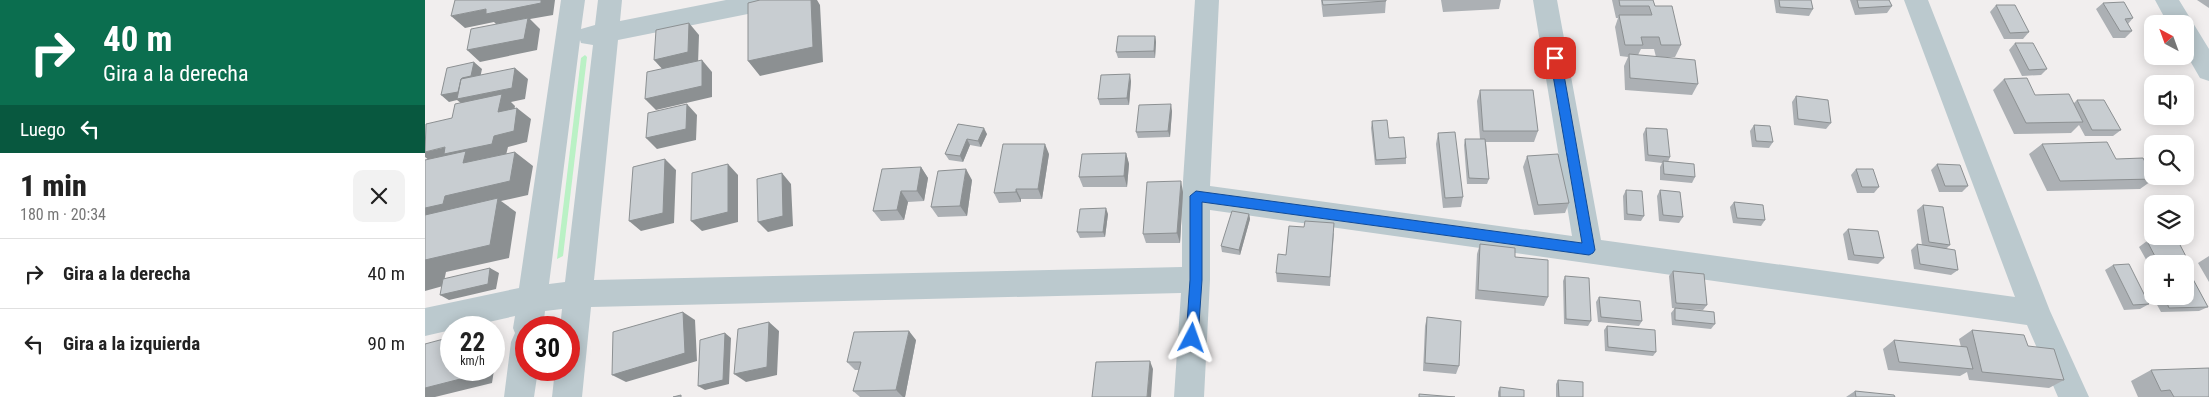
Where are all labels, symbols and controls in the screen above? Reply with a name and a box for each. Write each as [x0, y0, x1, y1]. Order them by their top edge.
north arrow [2144, 15, 2194, 65]
map controls [2144, 15, 2194, 305]
text: 40 m [103, 19, 172, 60]
icon: right [20, 20, 85, 85]
pin [1534, 37, 1576, 79]
icon: arrive [1541, 44, 1569, 72]
text: Gira a la derecha [103, 61, 249, 86]
button: sound [2144, 75, 2194, 125]
icon: left [76, 115, 104, 143]
text: Luego [20, 118, 66, 141]
button: search [2144, 135, 2194, 185]
text: 1 min [20, 168, 87, 203]
button: close [353, 170, 405, 222]
button: layers [2144, 195, 2194, 245]
text: 180 m · 20:34 [20, 205, 106, 224]
button: + [2144, 255, 2194, 305]
icon: right [20, 260, 48, 288]
text: Gira a la derecha [63, 262, 190, 285]
text: 40 m [368, 262, 405, 285]
position arrow [1165, 311, 1217, 363]
speed limit sign: 30 [515, 316, 580, 381]
text: 22 [460, 328, 485, 357]
icon: left [20, 330, 48, 358]
text: Gira a la izquierda [63, 332, 200, 355]
text: 90 m [368, 332, 405, 355]
text: km/h [460, 354, 485, 368]

